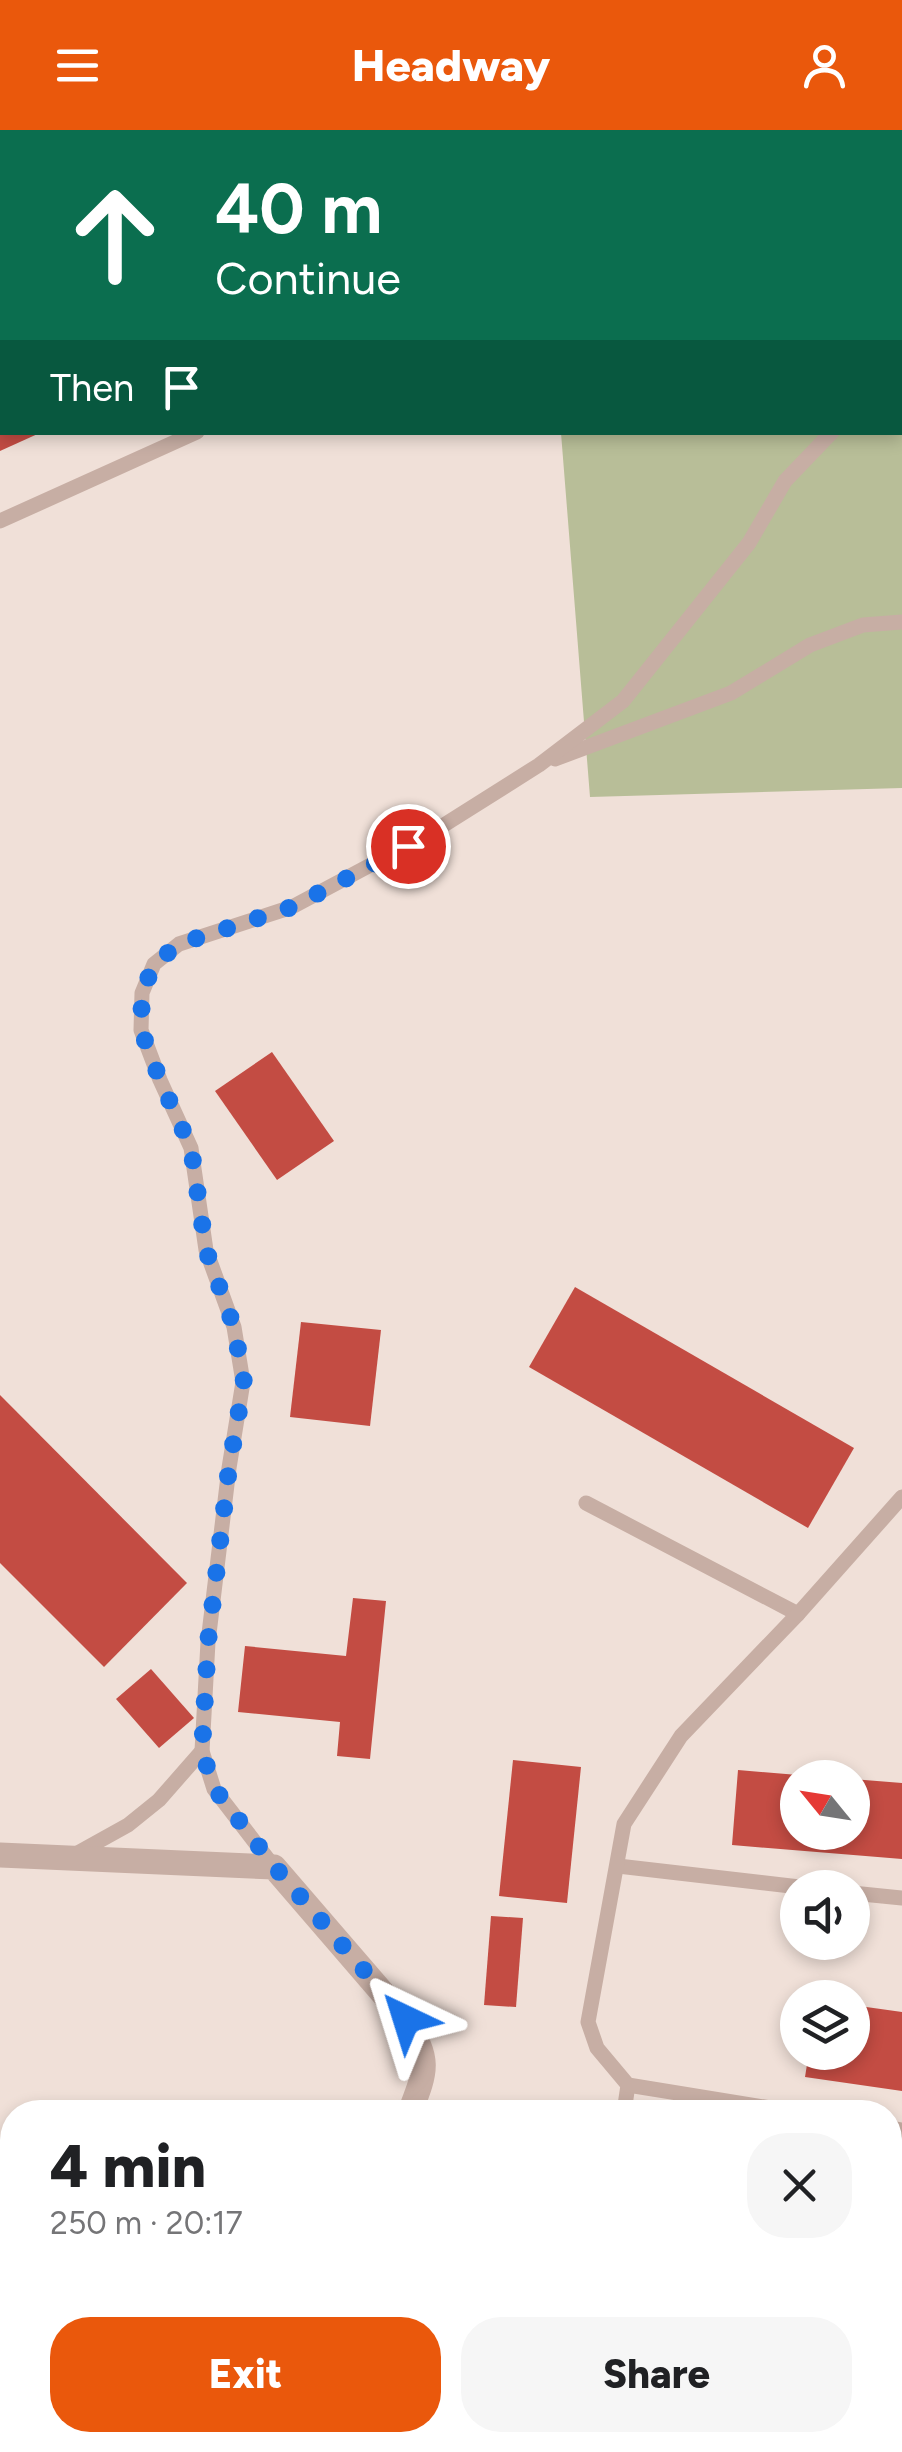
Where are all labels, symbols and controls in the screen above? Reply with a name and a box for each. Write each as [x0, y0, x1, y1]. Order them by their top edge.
icon: menu [50, 38, 105, 93]
text: Headway [352, 38, 550, 92]
icon: person [797, 38, 852, 93]
text: 40 m [215, 166, 382, 251]
icon: ahead [50, 170, 180, 300]
text: Continue [215, 251, 401, 305]
icon: arrive [154, 360, 209, 415]
text: Then [50, 365, 134, 411]
pin [366, 804, 451, 889]
icon: arrive [381, 819, 436, 874]
north arrow [780, 1760, 870, 1850]
map controls [780, 1760, 870, 2070]
button: sound [780, 1870, 870, 1960]
position arrow [354, 1967, 458, 2071]
button: layers [780, 1980, 870, 2070]
text: 4 min [50, 2130, 206, 2202]
button: close [747, 2133, 852, 2238]
text: 250 m · 20:17 [50, 2204, 243, 2242]
button: Exit [50, 2317, 441, 2432]
button: Share [461, 2317, 852, 2432]

